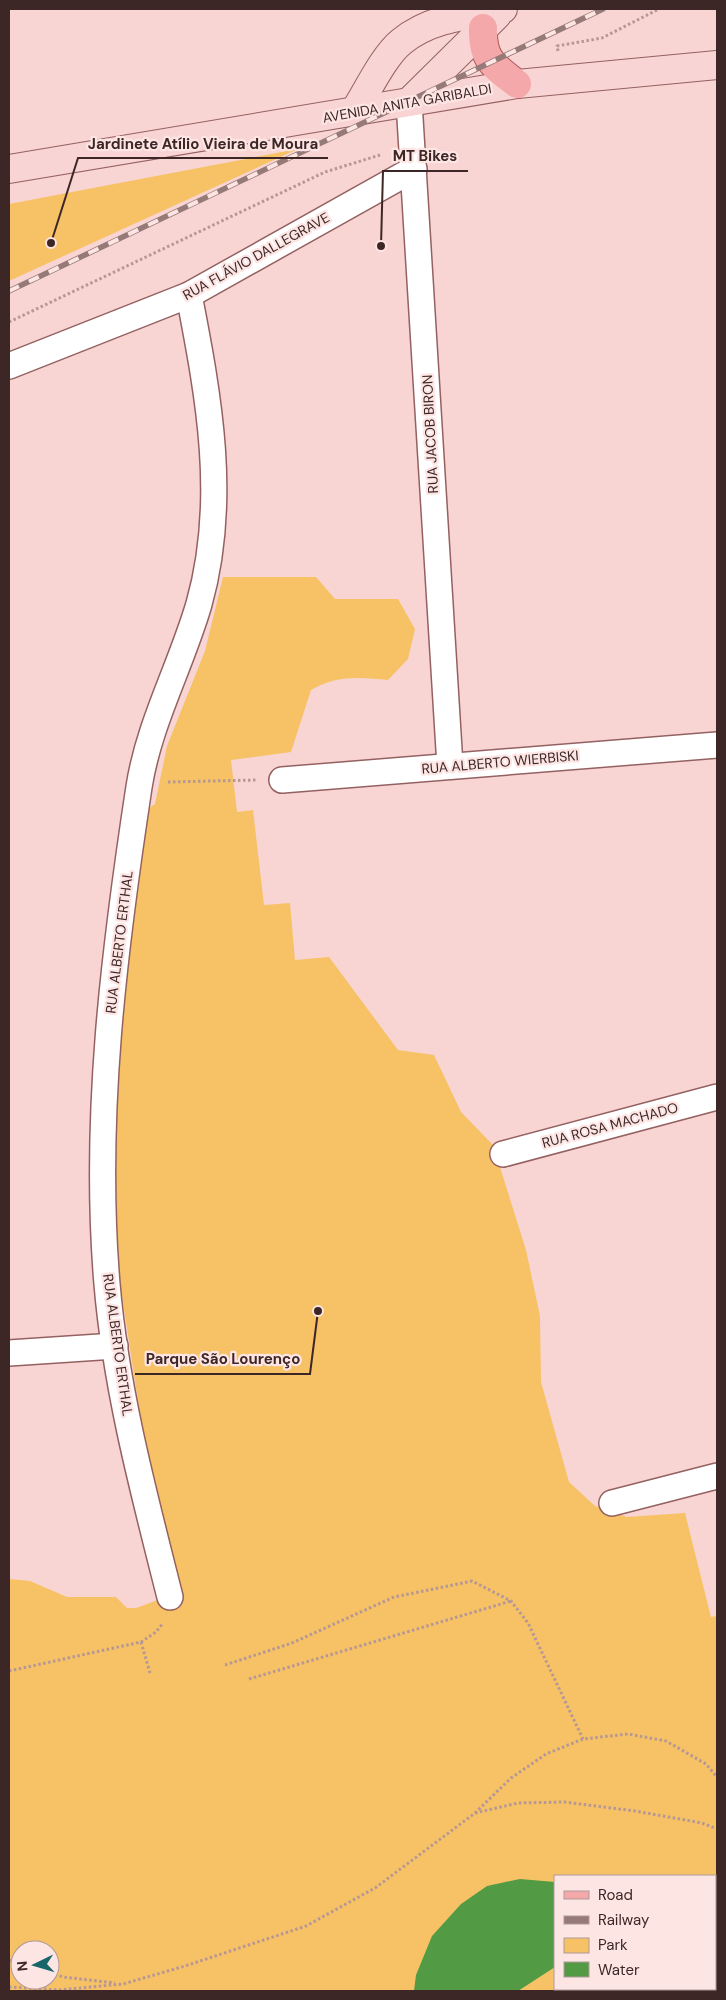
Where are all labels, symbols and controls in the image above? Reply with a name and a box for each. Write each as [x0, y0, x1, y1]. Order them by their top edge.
street label: AVENIDA ANITA GARIBALDI [321, 79, 493, 127]
callout: Jardinete Atílio Vieira de Moura [78, 128, 328, 158]
text: Jardinete Atílio Vieira de Moura [88, 134, 318, 154]
callout: MT Bikes [383, 141, 468, 171]
text: MT Bikes [393, 146, 457, 166]
street label: RUA FLÁVIO DALLEGRAVE [179, 208, 333, 304]
street label: RUA JACOB BIRON [418, 374, 442, 494]
street label: RUA ALBERTO WIERBISKI [421, 746, 579, 778]
street label: RUA ALBERTO ERTHAL [101, 870, 137, 1014]
street label: RUA ROSA MACHADO [540, 1098, 680, 1152]
street label: RUA ALBERTO ERTHAL [99, 1273, 137, 1417]
callout: Parque São Lourenço [135, 1344, 310, 1374]
text: Parque São Lourenço [146, 1349, 300, 1369]
legend [554, 1875, 716, 1990]
text: Road [598, 1885, 633, 1905]
text: Railway [598, 1910, 650, 1930]
text: Park [598, 1935, 628, 1955]
north arrow [10, 1940, 60, 1990]
text: N [13, 1960, 31, 1972]
text: Water [598, 1960, 640, 1980]

